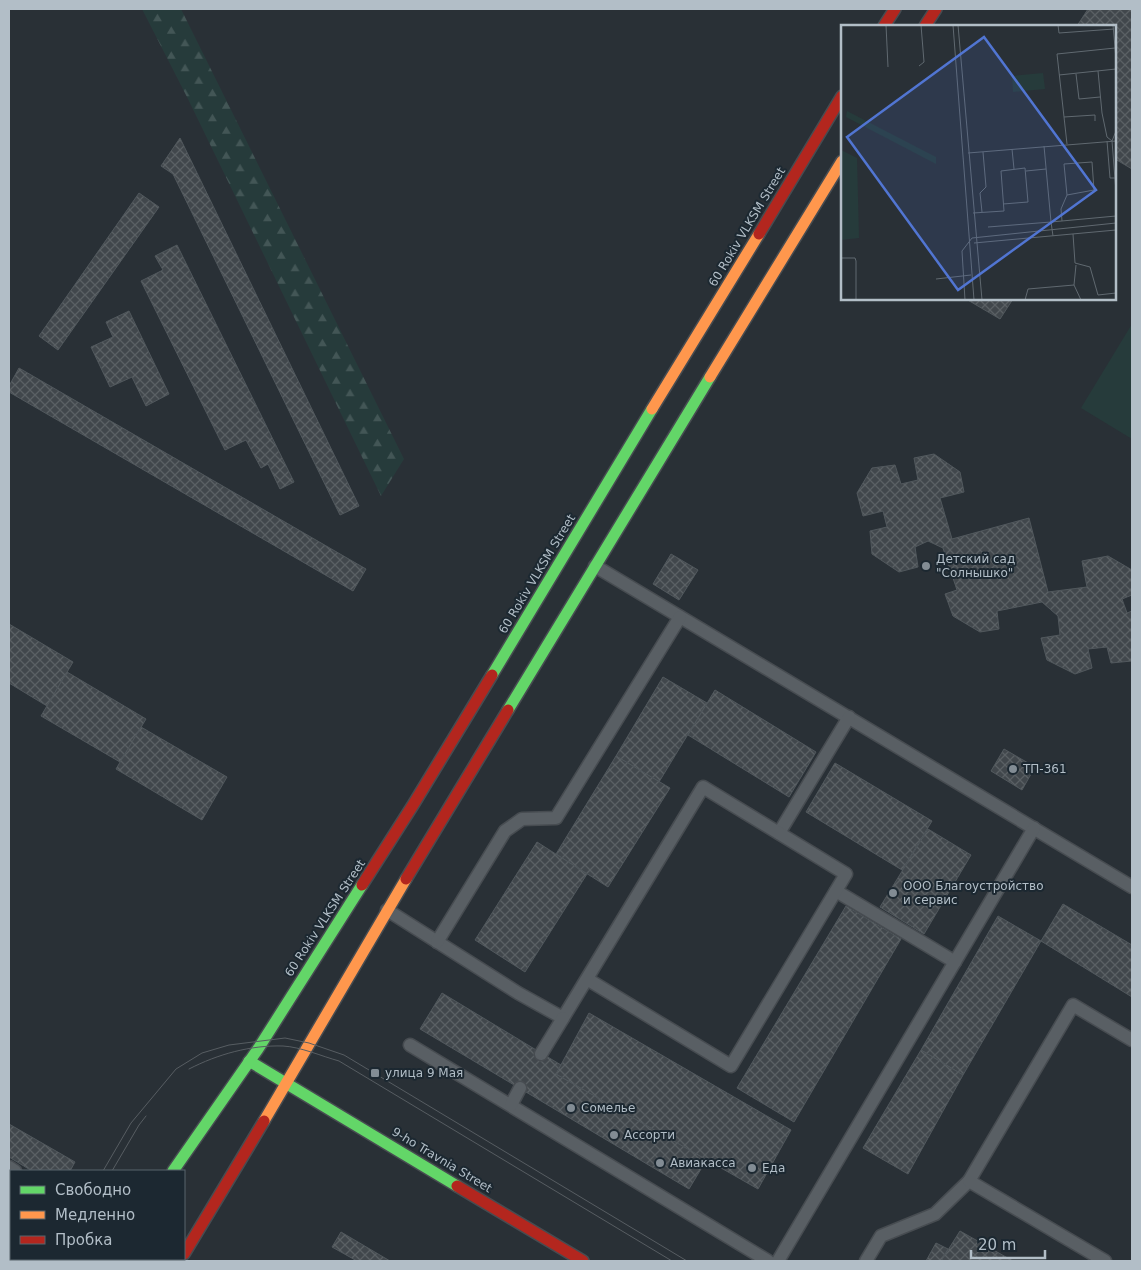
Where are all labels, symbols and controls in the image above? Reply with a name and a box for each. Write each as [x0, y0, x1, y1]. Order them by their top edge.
inset map [841, 25, 1116, 300]
street label: 60 Rokiv VLKSM Street [706, 165, 788, 289]
street label: 60 Rokiv VLKSM Street [496, 512, 578, 636]
place label: Детский сад "Солнышко" [936, 552, 1015, 580]
marker: Детский сад "Солнышко" [920, 560, 932, 572]
place label: ТП-361 [1022, 762, 1067, 776]
marker: ТП-361 [1007, 763, 1019, 775]
street label: 60 Rokiv VLKSM Street [282, 857, 368, 979]
place label: ООО Благоустройство и сервис [903, 879, 1044, 907]
marker: ООО Благоустройство и сервис [887, 887, 899, 899]
place label: улица 9 Мая [385, 1066, 463, 1080]
marker: улица 9 Мая [369, 1067, 381, 1079]
place label: Сомелье [581, 1101, 635, 1115]
marker: Сомелье [565, 1102, 577, 1114]
street label: 9-ho Travnia Street [389, 1125, 495, 1196]
place label: Ассорти [624, 1128, 675, 1142]
marker: Ассорти [608, 1129, 620, 1141]
place label: Авиакасса [670, 1156, 736, 1170]
marker: Авиакасса [654, 1157, 666, 1169]
place label: Еда [762, 1161, 785, 1175]
marker: Еда [746, 1162, 758, 1174]
legend [10, 1170, 185, 1260]
text: Свободно [55, 1181, 131, 1199]
text: Медленно [55, 1206, 135, 1224]
scale bar [971, 1228, 1045, 1260]
text: Пробка [55, 1231, 112, 1249]
text: 20 m [978, 1236, 1016, 1254]

